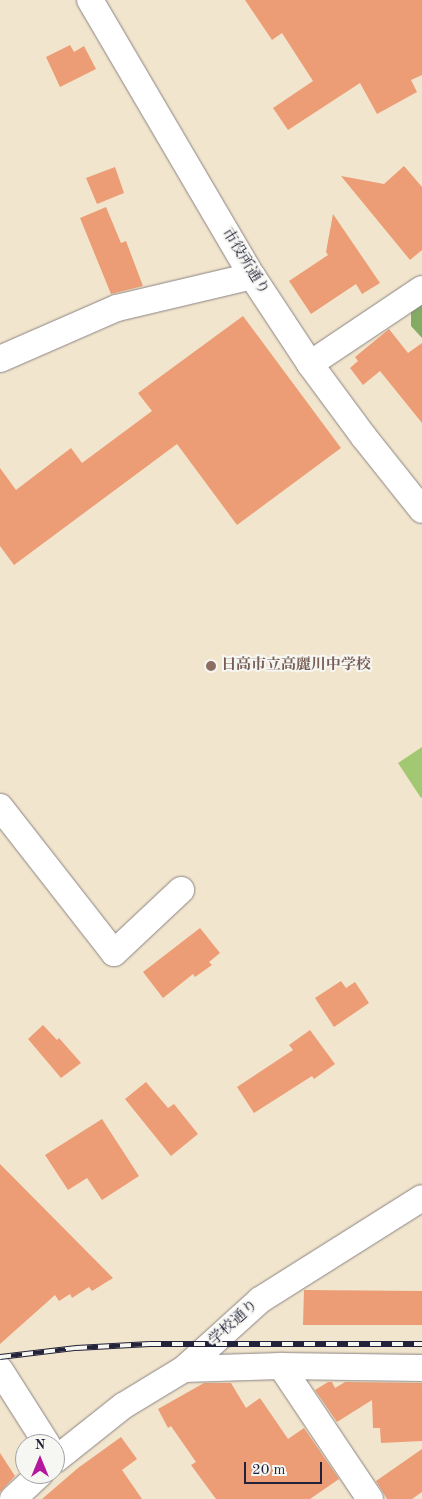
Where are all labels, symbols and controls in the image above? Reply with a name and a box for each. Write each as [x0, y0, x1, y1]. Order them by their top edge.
street label: 市役所通り [217, 225, 273, 299]
place label: 日高市立高麗川中学校 [221, 657, 371, 675]
marker: 日高市立高麗川中学校 [205, 660, 217, 672]
street label: 学校通り [206, 1296, 262, 1350]
north arrow [15, 1434, 65, 1484]
text: N [35, 1438, 45, 1452]
scale bar [247, 1452, 324, 1484]
text: 20 m [252, 1463, 286, 1478]

